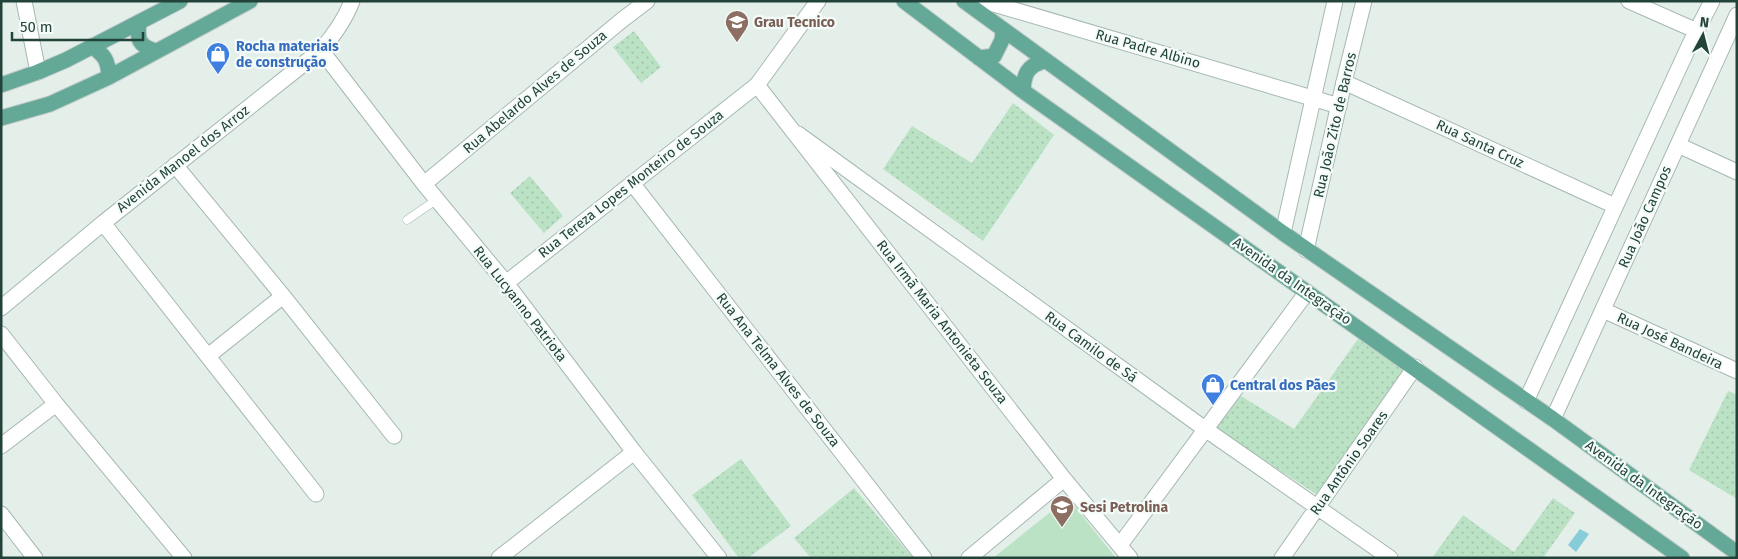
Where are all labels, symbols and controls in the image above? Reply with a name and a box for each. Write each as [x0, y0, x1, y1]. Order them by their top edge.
school or university icon: Grau Tecnico [724, 9, 750, 43]
scale bar [12, 10, 144, 42]
north arrow [1678, 10, 1728, 60]
place label: Grau Tecnico [754, 14, 835, 31]
text: N [1699, 14, 1710, 32]
text: 50 m [20, 18, 53, 36]
street label: Rua Padre Albino [1094, 26, 1202, 72]
street label: Rua Abelardo Alves de Souza [460, 27, 610, 157]
place label: Rocha materiais de construção [236, 38, 339, 72]
shop icon: Rocha materiais de construção [205, 41, 231, 75]
street label: Rua João Zito de Barros [1310, 50, 1360, 199]
street label: Avenida Manoel dos Arroz [113, 102, 253, 216]
street label: Rua Tereza Lopes Monteiro de Souza [535, 106, 727, 262]
street label: Rua Santa Cruz [1433, 116, 1527, 172]
street label: Rua João Campos [1615, 163, 1675, 271]
street label: Avenida da Integração [1229, 234, 1355, 328]
street label: Rua Irmã Maria Antonieta Souza [873, 237, 1011, 407]
street label: Rua Lucyanno Patriota [470, 243, 570, 365]
street label: Rua Ana Telma Alves de Souza [713, 290, 843, 450]
street label: Rua Camilo de Sá [1041, 308, 1141, 386]
street label: Rua José Bandeira [1614, 309, 1726, 373]
shop icon: Central dos Pães [1200, 372, 1226, 406]
place label: Central dos Pães [1230, 377, 1336, 394]
street label: Rua Antônio Soares [1307, 407, 1392, 519]
street label: Avenida da Integração [1582, 437, 1706, 533]
school or university icon: Sesi Petrolina [1049, 494, 1075, 528]
place label: Sesi Petrolina [1080, 499, 1168, 516]

